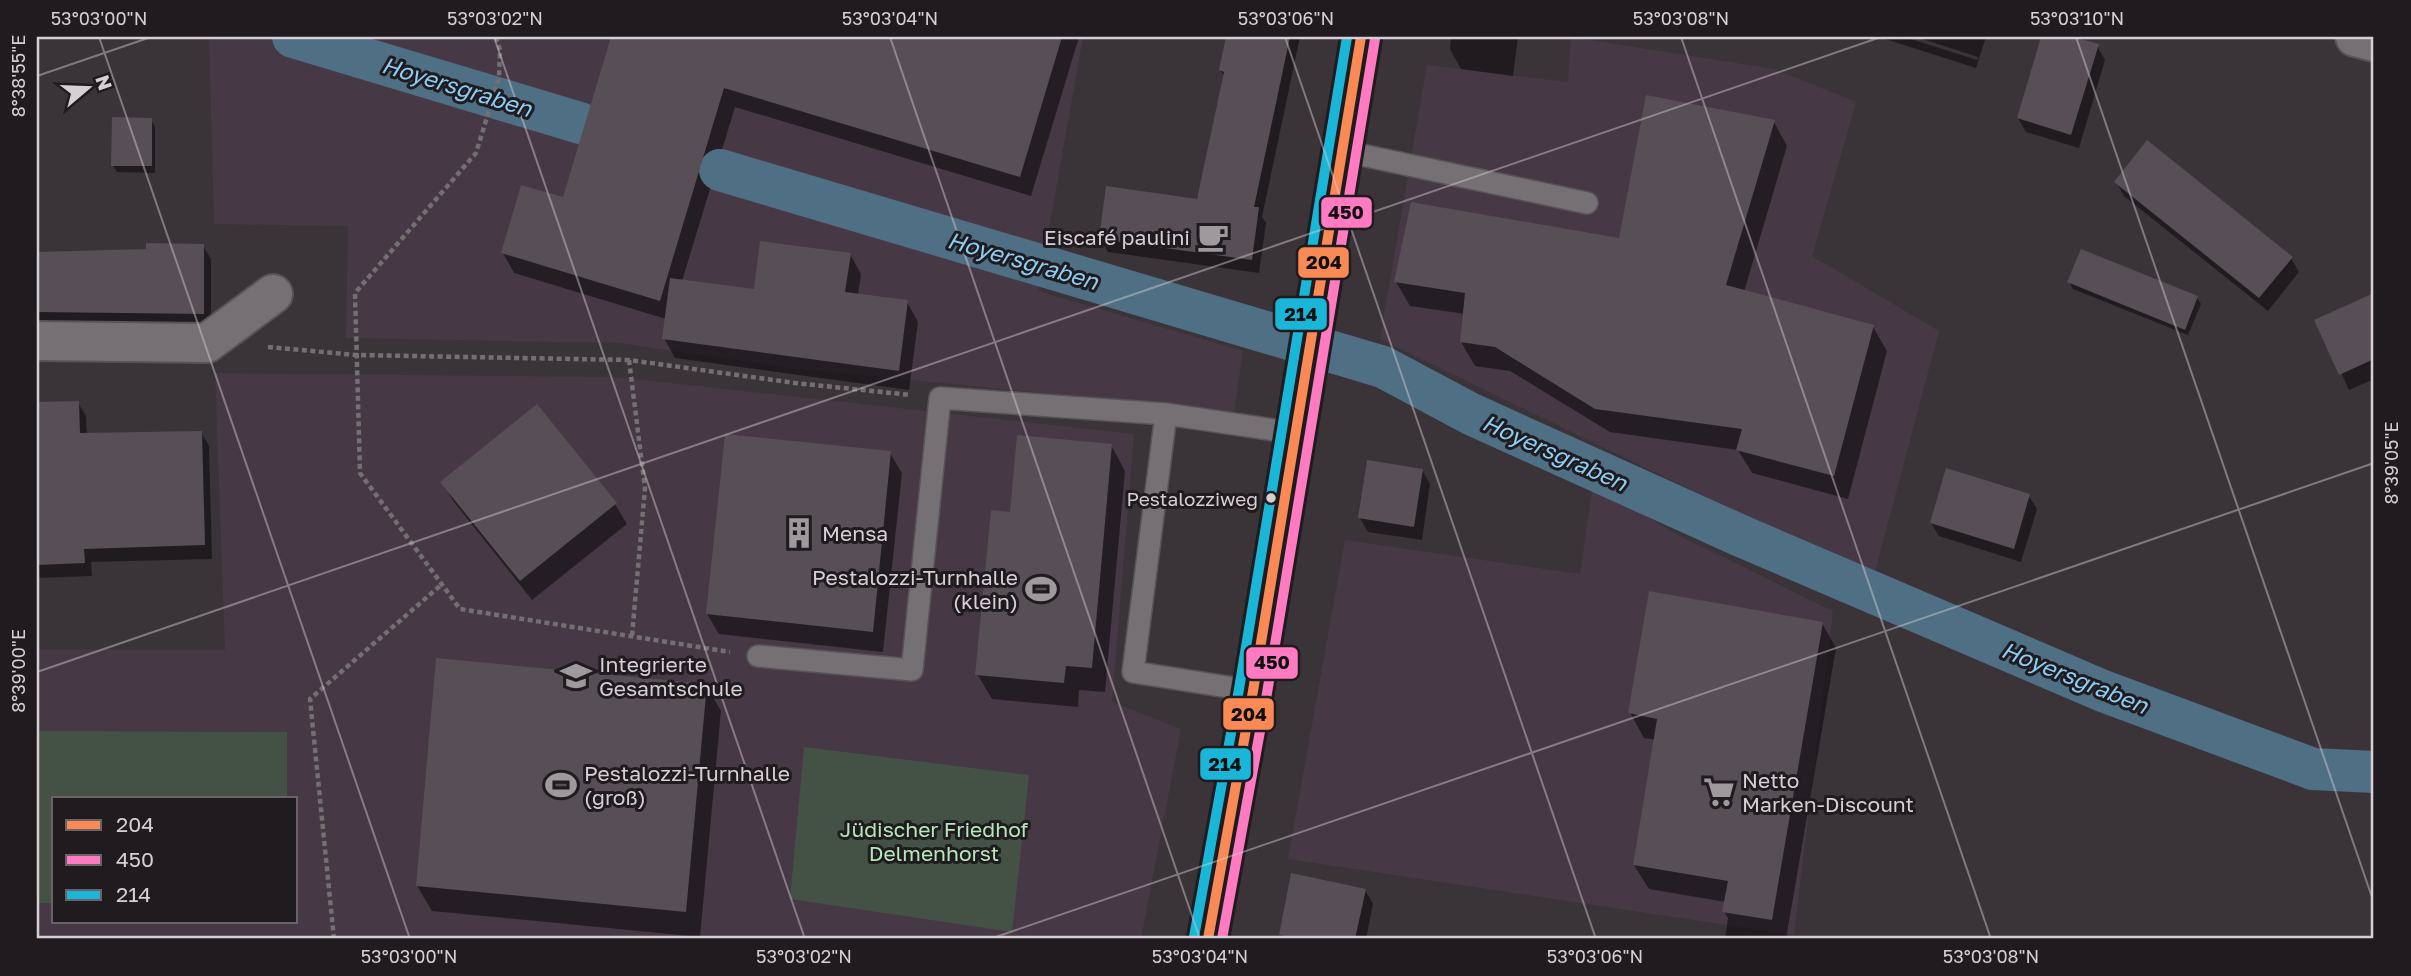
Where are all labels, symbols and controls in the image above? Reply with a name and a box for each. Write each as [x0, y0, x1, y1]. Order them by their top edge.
text: 53°03'00"N [51, 7, 147, 29]
text: 53°03'02"N [447, 7, 543, 29]
text: 53°03'04"N [842, 7, 938, 29]
text: 53°03'06"N [1238, 7, 1334, 29]
text: 53°03'08"N [1633, 7, 1729, 29]
text: 53°03'10"N [2030, 7, 2124, 29]
text: 8°38'55"E [7, 35, 29, 117]
water label: Hoyersgraben [379, 50, 536, 122]
north arrow [52, 52, 122, 122]
text: N [91, 72, 118, 93]
line badge: 450 [1320, 196, 1373, 229]
text: 450 [1328, 200, 1364, 223]
cafe icon: Eiscafé paulini [1196, 220, 1230, 254]
place label: Eiscafé paulini [1044, 224, 1190, 250]
water label: Hoyersgraben [945, 225, 1102, 295]
line badge: 204 [1297, 246, 1350, 279]
text: 204 [1306, 250, 1342, 273]
line badge: 214 [1274, 297, 1328, 331]
text: 214 [1284, 302, 1318, 325]
water label: Hoyersgraben [1478, 408, 1632, 497]
text: 8°39'05"E [2380, 422, 2402, 504]
place label: Pestalozziweg [1126, 487, 1258, 510]
marker: Pestalozziweg [1264, 491, 1278, 505]
building icon: Mensa [782, 516, 816, 550]
place label: Mensa [822, 520, 888, 546]
place label: Pestalozzi-Turnhalle (klein) [812, 564, 1018, 614]
sports icon: Pestalozzi-Turnhalle (klein) [1024, 572, 1058, 606]
text: 8°39'00"E [7, 629, 29, 713]
water label: Hoyersgraben [1998, 635, 2153, 719]
line badge: 450 [1245, 646, 1299, 680]
text: 450 [1254, 650, 1290, 673]
place label: Integrierte Gesamtschule [599, 651, 743, 701]
school or university icon: Integrierte Gesamtschule [559, 659, 593, 693]
line badge: 204 [1222, 697, 1275, 731]
text: 204 [1231, 702, 1267, 725]
line badge: 214 [1199, 747, 1252, 781]
text: 214 [1208, 752, 1242, 775]
place label: Pestalozzi-Turnhalle (groß) [584, 760, 790, 810]
place label: Netto Marken-Discount [1742, 767, 1914, 817]
sports icon: Pestalozzi-Turnhalle (groß) [544, 768, 578, 802]
supermarket icon: Netto Marken-Discount [1702, 775, 1736, 809]
legend [52, 797, 298, 923]
text: 204 [116, 811, 154, 837]
park label: Jüdischer Friedhof Delmenhorst [840, 816, 1029, 866]
text: 450 [116, 846, 154, 872]
text: 214 [116, 881, 151, 907]
text: 53°03'00"N [361, 945, 457, 967]
text: 53°03'02"N [756, 945, 852, 967]
text: 53°03'04"N [1152, 945, 1248, 967]
text: 53°03'06"N [1547, 945, 1643, 967]
text: 53°03'08"N [1943, 945, 2039, 967]

